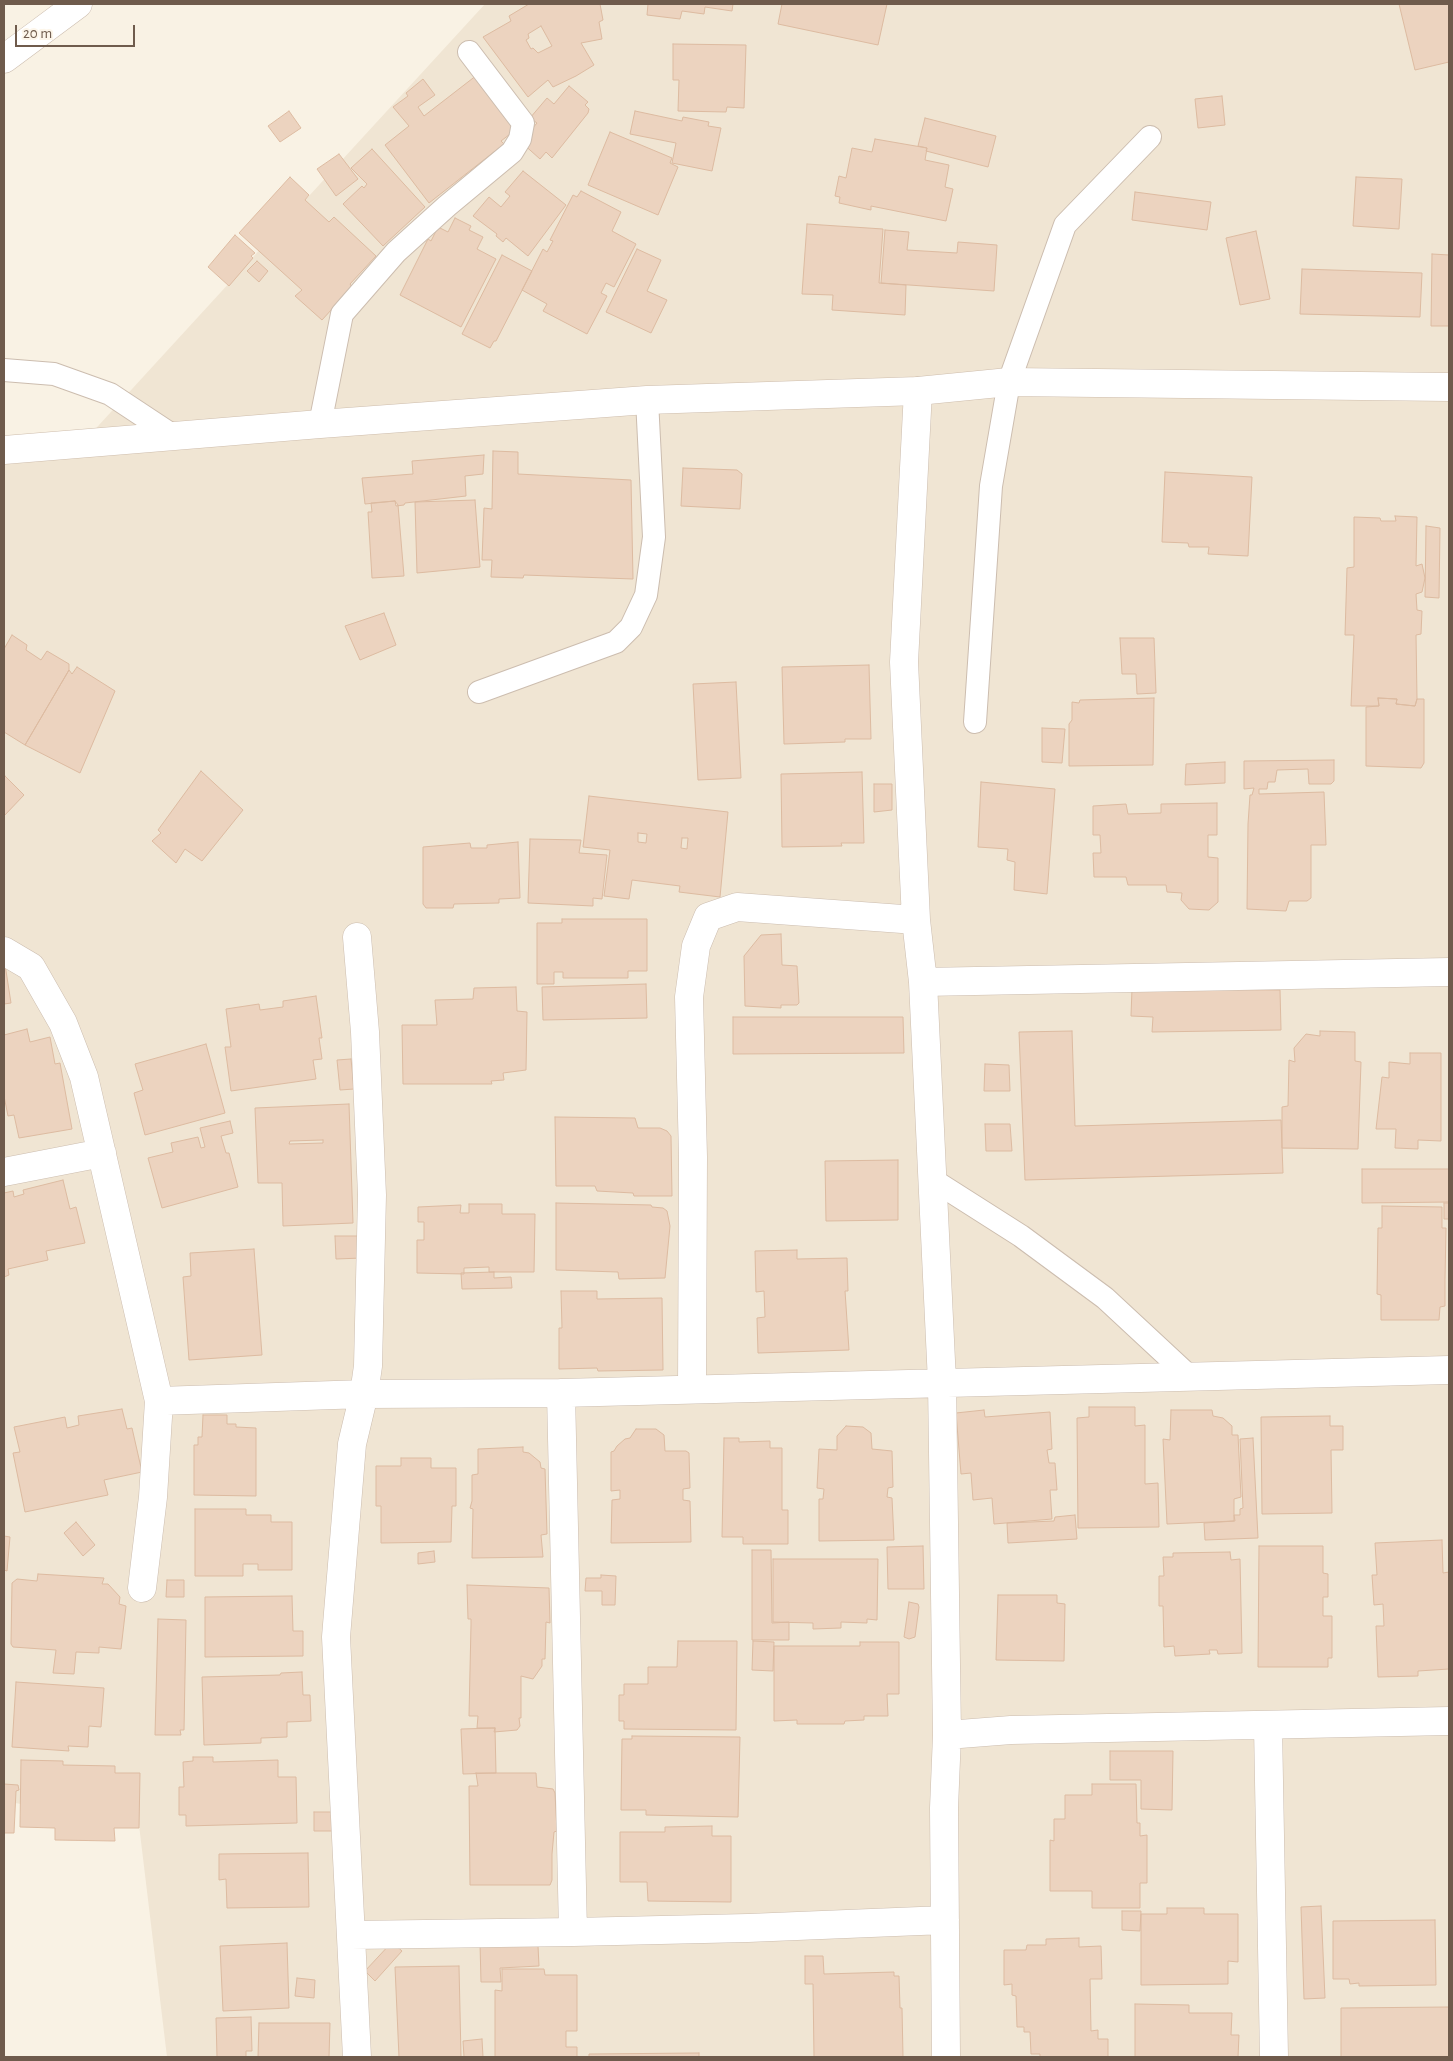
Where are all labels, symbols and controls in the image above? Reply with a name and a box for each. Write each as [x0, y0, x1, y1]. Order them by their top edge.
scale bar [18, 15, 138, 47]
text: 20 m [23, 26, 52, 41]

